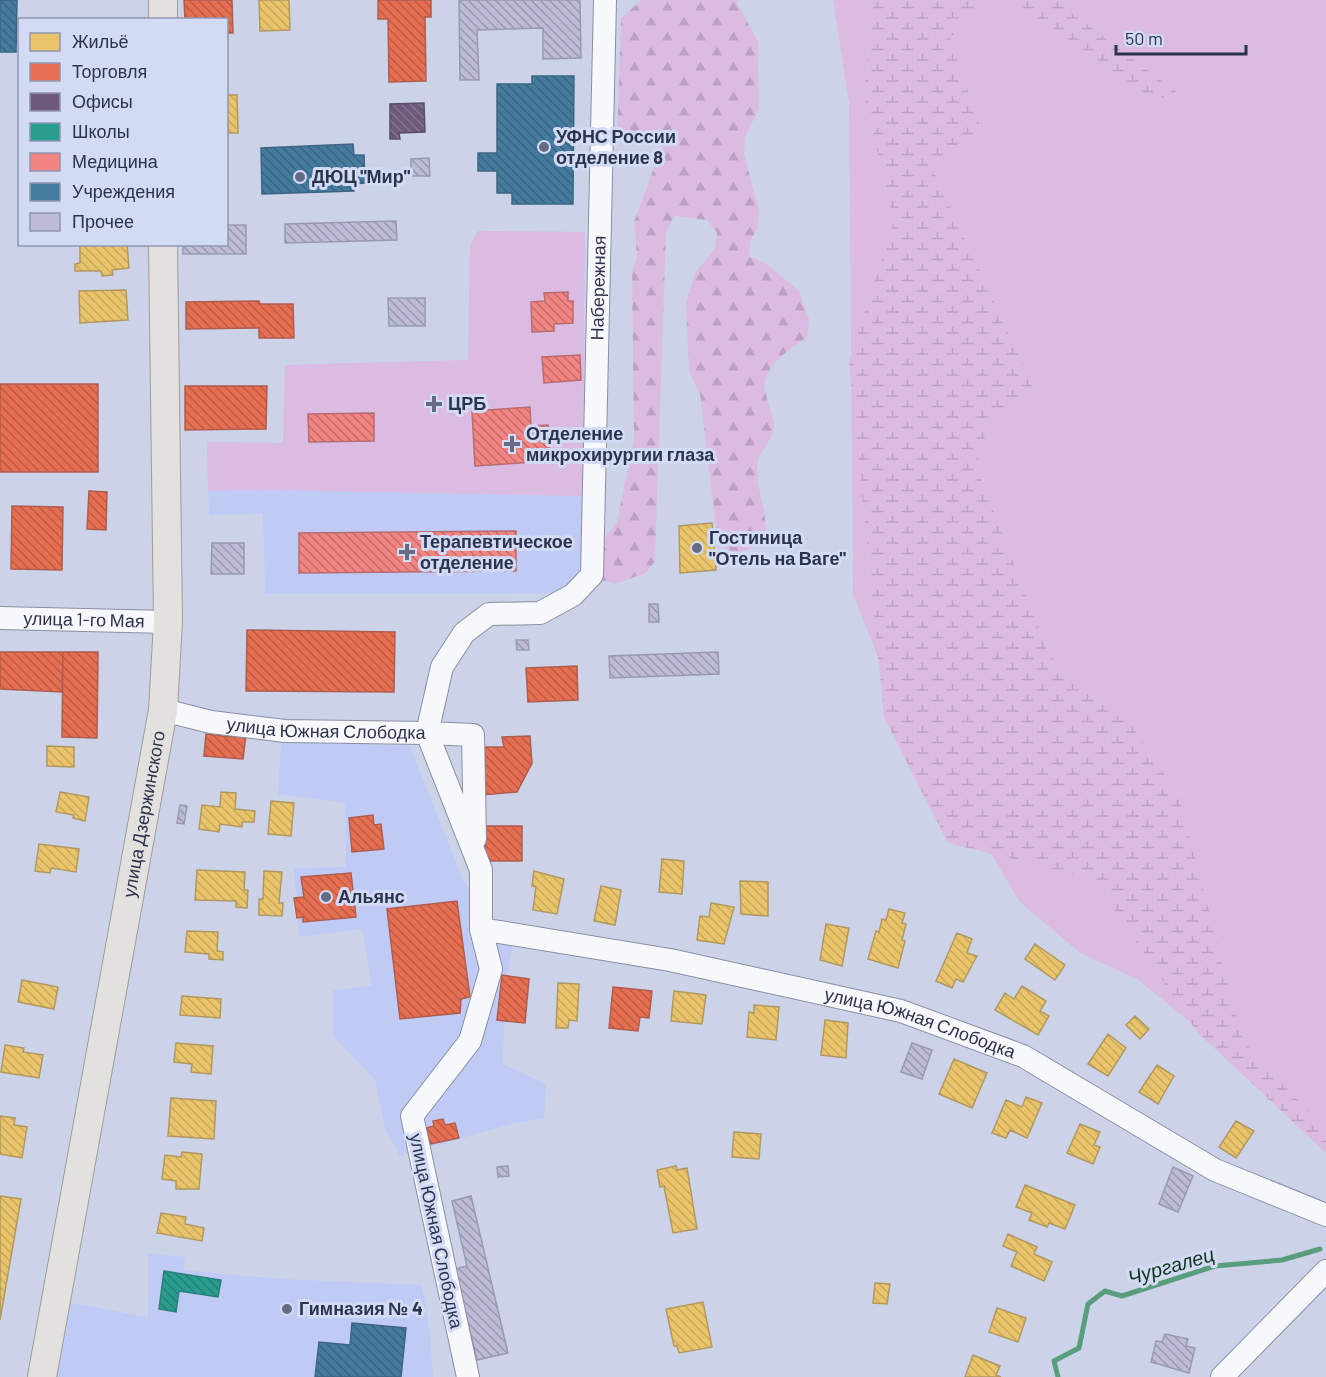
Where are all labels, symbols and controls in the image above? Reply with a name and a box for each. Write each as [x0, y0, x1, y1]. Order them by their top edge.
legend [18, 18, 228, 246]
scale bar [1116, 18, 1246, 56]
text: 50 m [1125, 27, 1163, 49]
text: Жильё [72, 30, 129, 52]
text: Торговля [72, 60, 147, 82]
text: Офисы [72, 90, 133, 112]
text: Школы [72, 120, 130, 142]
place label: УФНС России отделение 8 [556, 125, 676, 168]
marker: УФНС России отделение 8 [537, 140, 551, 154]
text: Медицина [72, 150, 159, 172]
place label: ДЮЦ "Мир" [312, 165, 411, 187]
marker: ДЮЦ "Мир" [293, 170, 307, 184]
text: Учреждения [72, 180, 175, 202]
text: Прочее [72, 210, 134, 232]
street label: Набережная [585, 235, 610, 340]
place label: ЦРБ [448, 392, 486, 414]
marker: ЦРБ [425, 395, 443, 413]
place label: Отделение микрохирургии глаза [526, 422, 715, 465]
marker: Отделение микрохирургии глаза [503, 435, 521, 453]
place label: Гостиница "Отель на Ваге" [709, 526, 846, 569]
place label: Терапевтическое отделение [420, 530, 573, 573]
marker: Гостиница "Отель на Ваге" [690, 541, 704, 555]
marker: Терапевтическое отделение [398, 543, 416, 561]
street label: улица 1-го Мая [23, 607, 145, 631]
street label: улица Южная Слободка [226, 712, 427, 743]
street label: улица Дзержинского [117, 729, 169, 899]
place label: Альянс [338, 885, 405, 907]
marker: Альянс [319, 890, 333, 904]
street label: улица Южная Слободка [823, 982, 1020, 1063]
street label: улица Южная Слободка [406, 1131, 469, 1331]
water label: Чургалец [1125, 1241, 1217, 1289]
place label: Гимназия № 4 [299, 1297, 423, 1319]
marker: Гимназия № 4 [280, 1302, 294, 1316]

